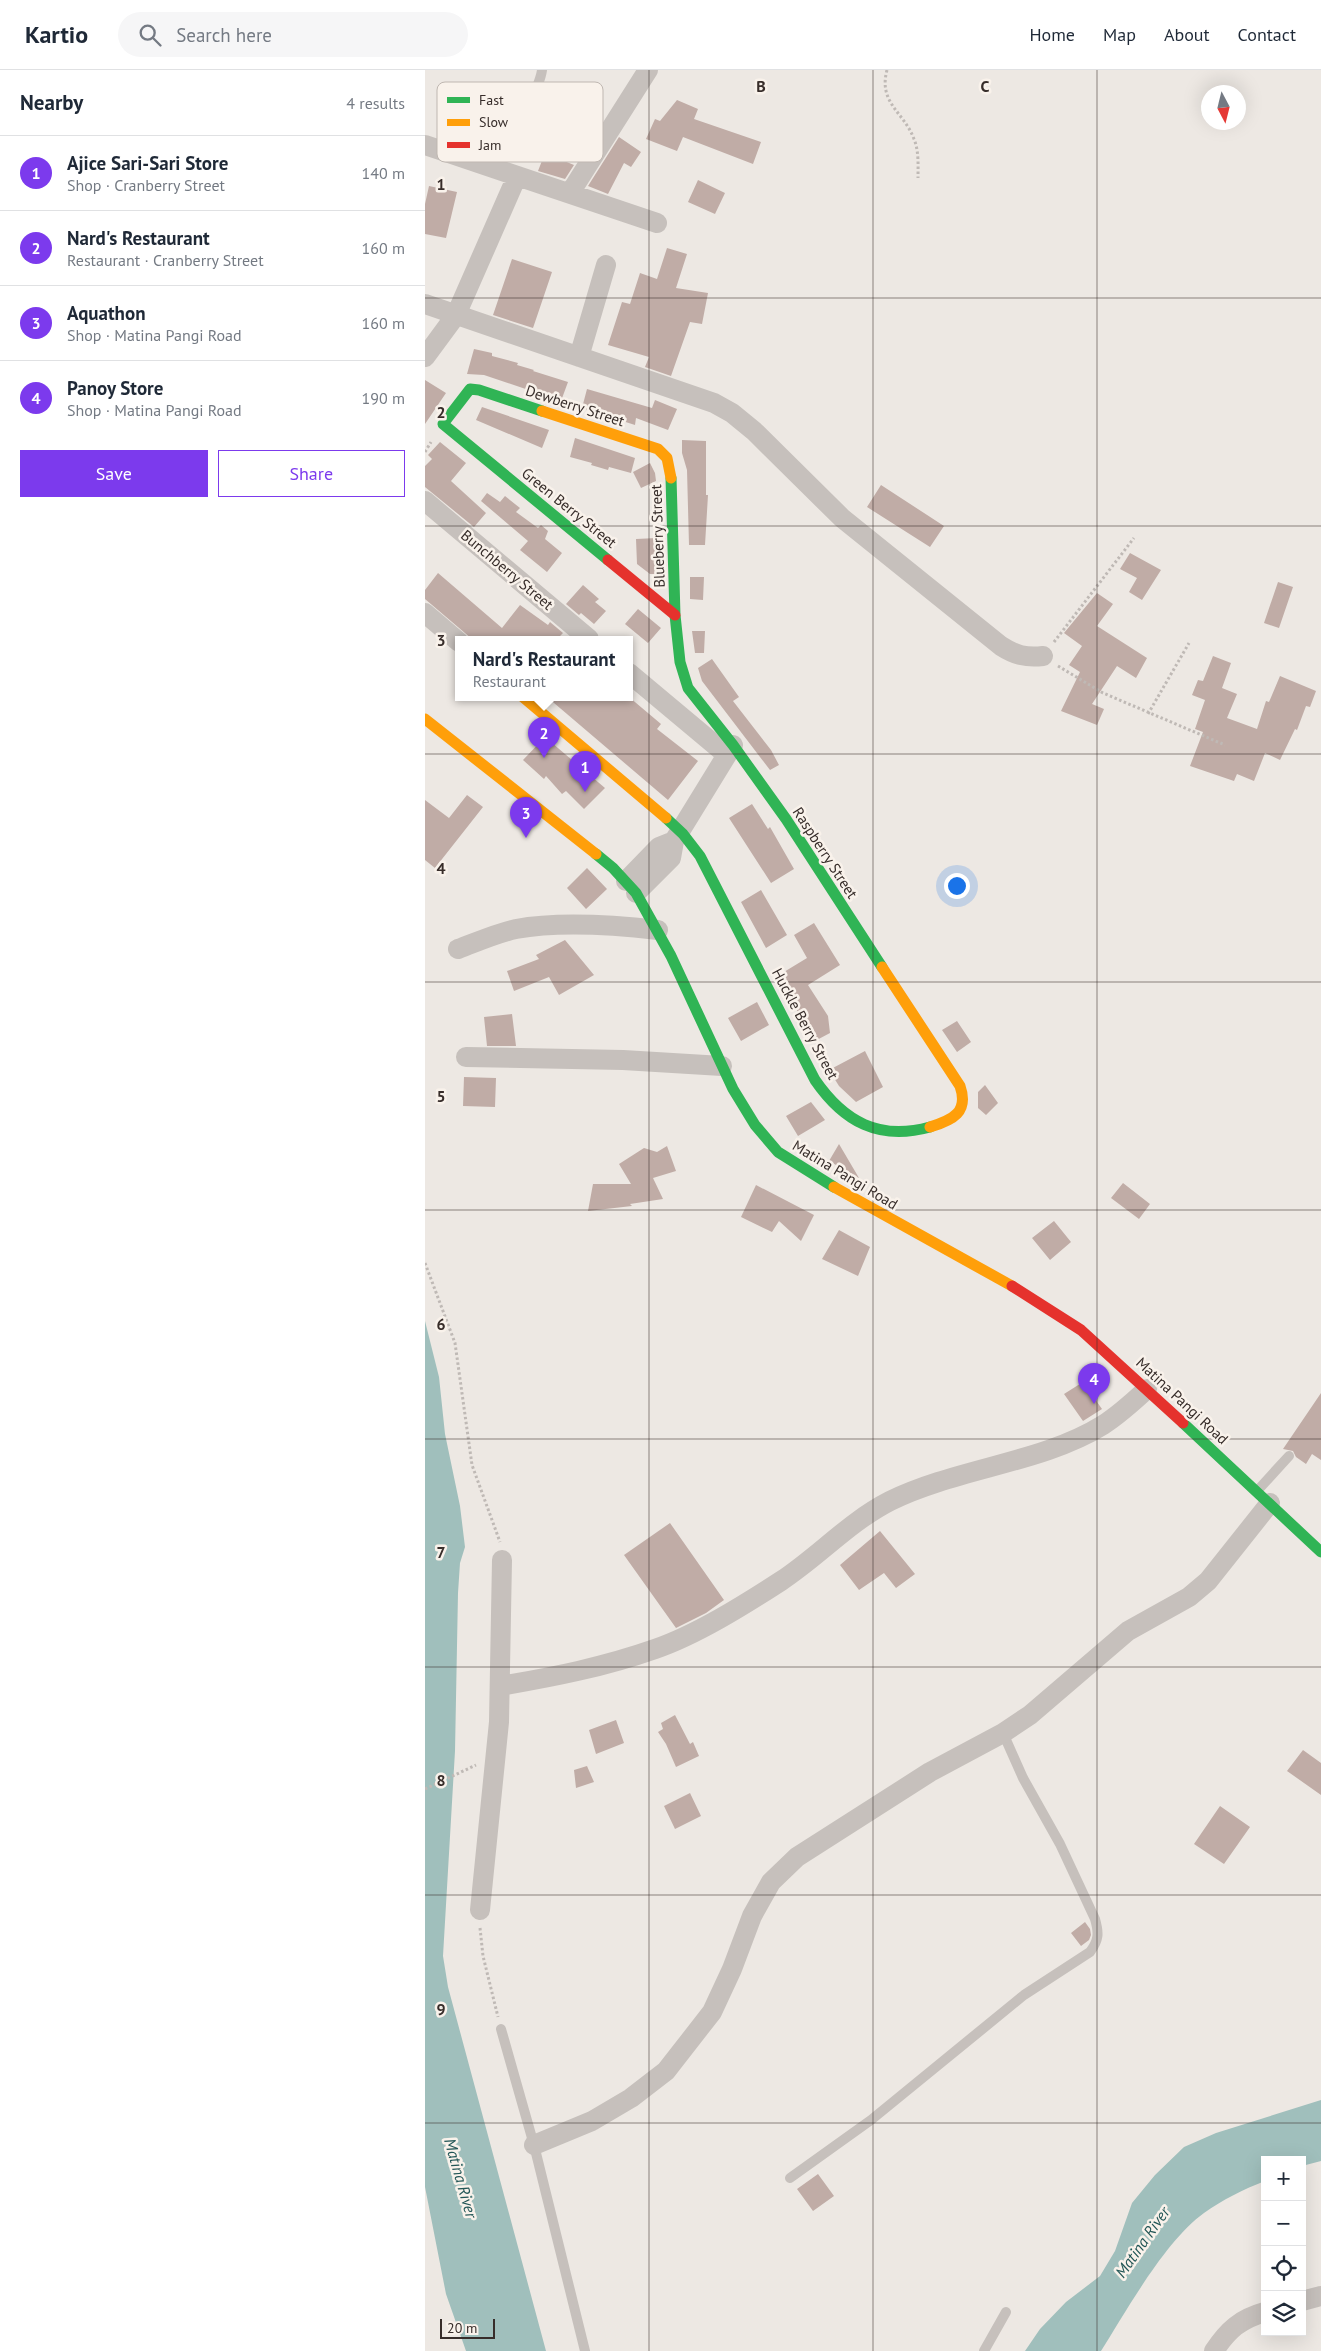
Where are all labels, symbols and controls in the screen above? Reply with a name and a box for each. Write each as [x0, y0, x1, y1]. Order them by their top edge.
search box [118, 12, 468, 57]
text: Kartio [25, 19, 88, 50]
icon: search [136, 21, 164, 49]
text: Search here [176, 23, 272, 47]
text: Home [1029, 23, 1075, 46]
text: Map [1103, 23, 1136, 46]
text: About [1164, 23, 1210, 46]
text: Contact [1238, 23, 1296, 46]
text: B [756, 76, 766, 96]
text: C [981, 76, 990, 96]
legend [437, 82, 603, 162]
north arrow [1201, 85, 1246, 130]
text: Nearby [20, 89, 83, 116]
text: Fast [479, 91, 504, 109]
text: 4 results [346, 93, 405, 113]
text: Slow [479, 113, 509, 131]
text: Jam [478, 136, 501, 154]
text: Ajice Sari-Sari Store [67, 151, 228, 175]
text: 1 [31, 163, 41, 183]
text: 140 m [362, 163, 405, 183]
text: 1 [436, 174, 446, 194]
text: Shop · Cranberry Street [67, 175, 225, 195]
text: Nard's Restaurant [67, 226, 210, 250]
text: 2 [31, 238, 41, 258]
text: 160 m [362, 238, 405, 258]
text: Restaurant · Cranberry Street [67, 250, 264, 270]
text: Aquathon [67, 301, 146, 325]
text: 3 [31, 313, 41, 333]
text: 160 m [362, 313, 405, 333]
text: Shop · Matina Pangi Road [67, 325, 242, 345]
text: Panoy Store [67, 376, 163, 400]
street label: Dewberry Street [523, 381, 627, 430]
text: 4 [31, 388, 41, 408]
text: 190 m [362, 388, 405, 408]
text: Shop · Matina Pangi Road [67, 400, 242, 420]
text: 2 [436, 402, 446, 422]
button: Save [20, 450, 208, 497]
button: Share [218, 450, 405, 497]
street label: Green Berry Street [518, 463, 621, 552]
street label: Blueberry Street [646, 484, 669, 588]
street label: Bunchberry Street [457, 525, 557, 614]
text: 3 [436, 630, 446, 650]
popup [455, 636, 633, 701]
text: Nard's Restaurant [473, 647, 615, 671]
text: Restaurant [473, 671, 546, 691]
pin: 2 [528, 717, 560, 758]
pin: 1 [569, 751, 601, 792]
pin: 3 [510, 797, 542, 838]
street label: Raspberry Street [789, 803, 862, 902]
text: 4 [436, 858, 446, 878]
your location [944, 873, 970, 899]
street label: Huckle Berry Street [768, 965, 843, 1083]
text: 5 [436, 1086, 446, 1106]
street label: Matina Pangi Road [789, 1136, 901, 1213]
text: 6 [436, 1314, 446, 1334]
street label: Matina Pangi Road [1132, 1353, 1232, 1448]
pin: 4 [1078, 1363, 1110, 1404]
text: 7 [436, 1542, 446, 1562]
text: 8 [436, 1770, 446, 1790]
text: 9 [436, 1999, 446, 2019]
water label: Matina River [440, 2136, 482, 2222]
map controls [1261, 2156, 1306, 2336]
button: + [1261, 2156, 1306, 2201]
water label: Matina River [1110, 2201, 1175, 2281]
button: − [1261, 2201, 1306, 2246]
button: locate [1261, 2246, 1306, 2291]
button: layers [1261, 2291, 1306, 2336]
scale bar [440, 2316, 495, 2339]
text: 20 m [447, 2319, 477, 2337]

